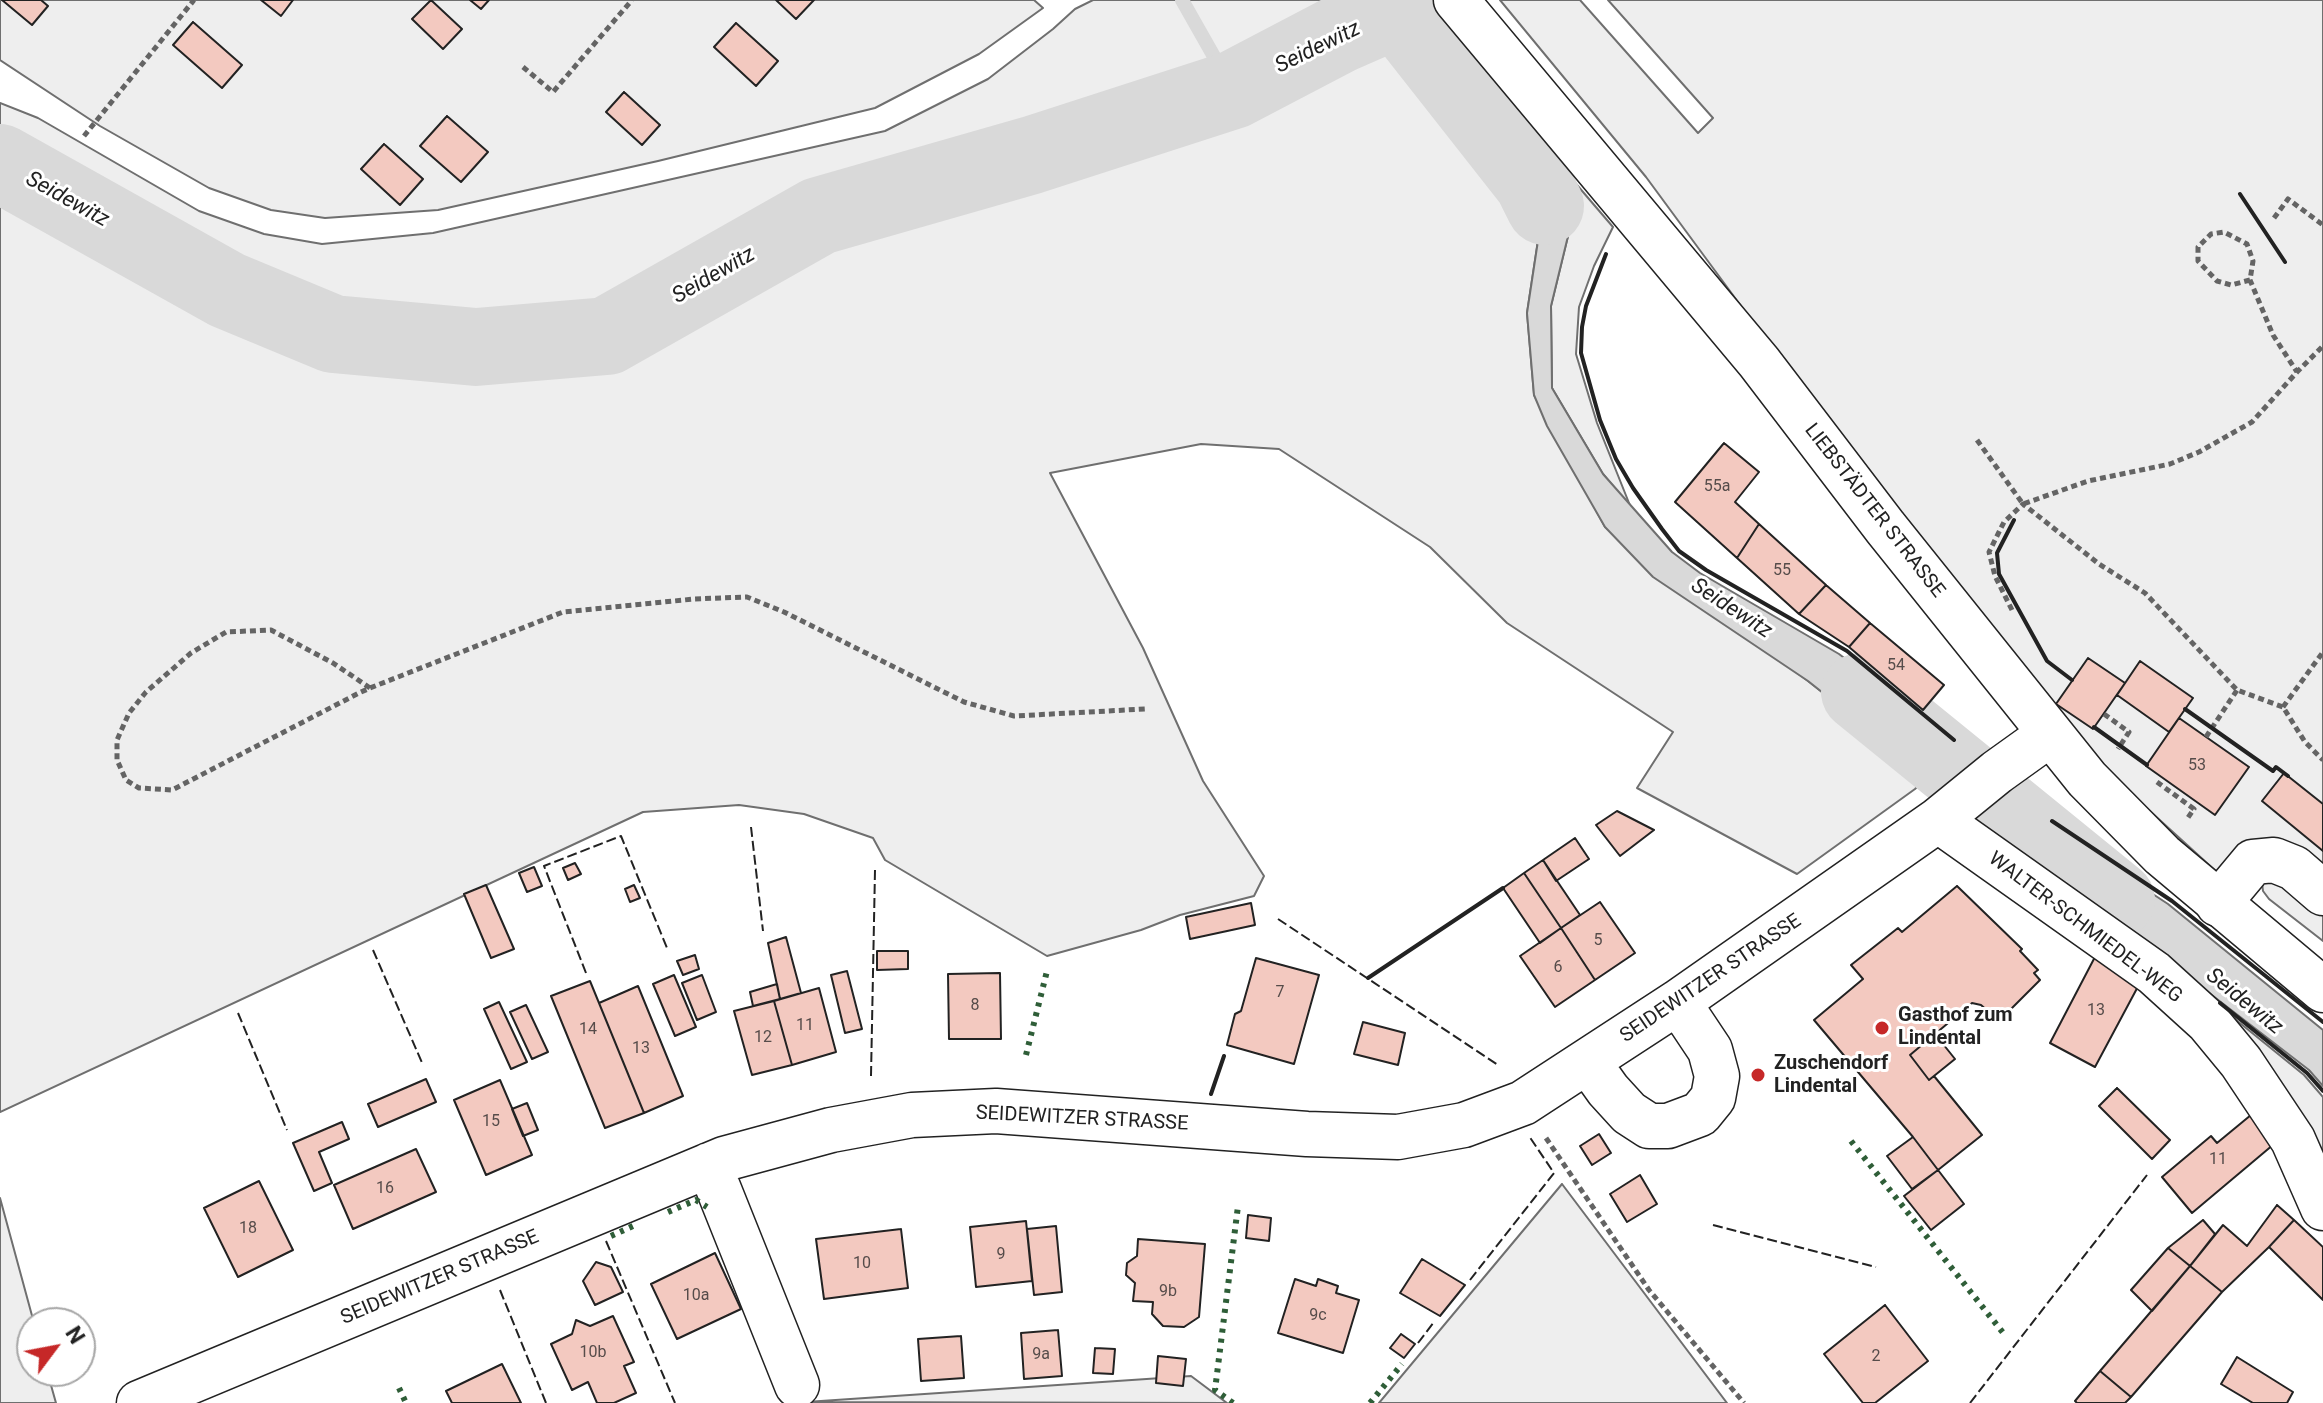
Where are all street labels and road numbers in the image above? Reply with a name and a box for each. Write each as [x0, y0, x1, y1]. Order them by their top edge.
street label: LIEBSTÄDTER STRASSE [1799, 419, 1949, 603]
street label: WALTER-SCHMIEDEL-WEG [1983, 847, 2187, 1009]
street label: SEIDEWITZER STRASSE [1616, 910, 1806, 1048]
street label: SEIDEWITZER STRASSE [975, 1101, 1189, 1137]
street label: SEIDEWITZER STRASSE [337, 1225, 543, 1331]

